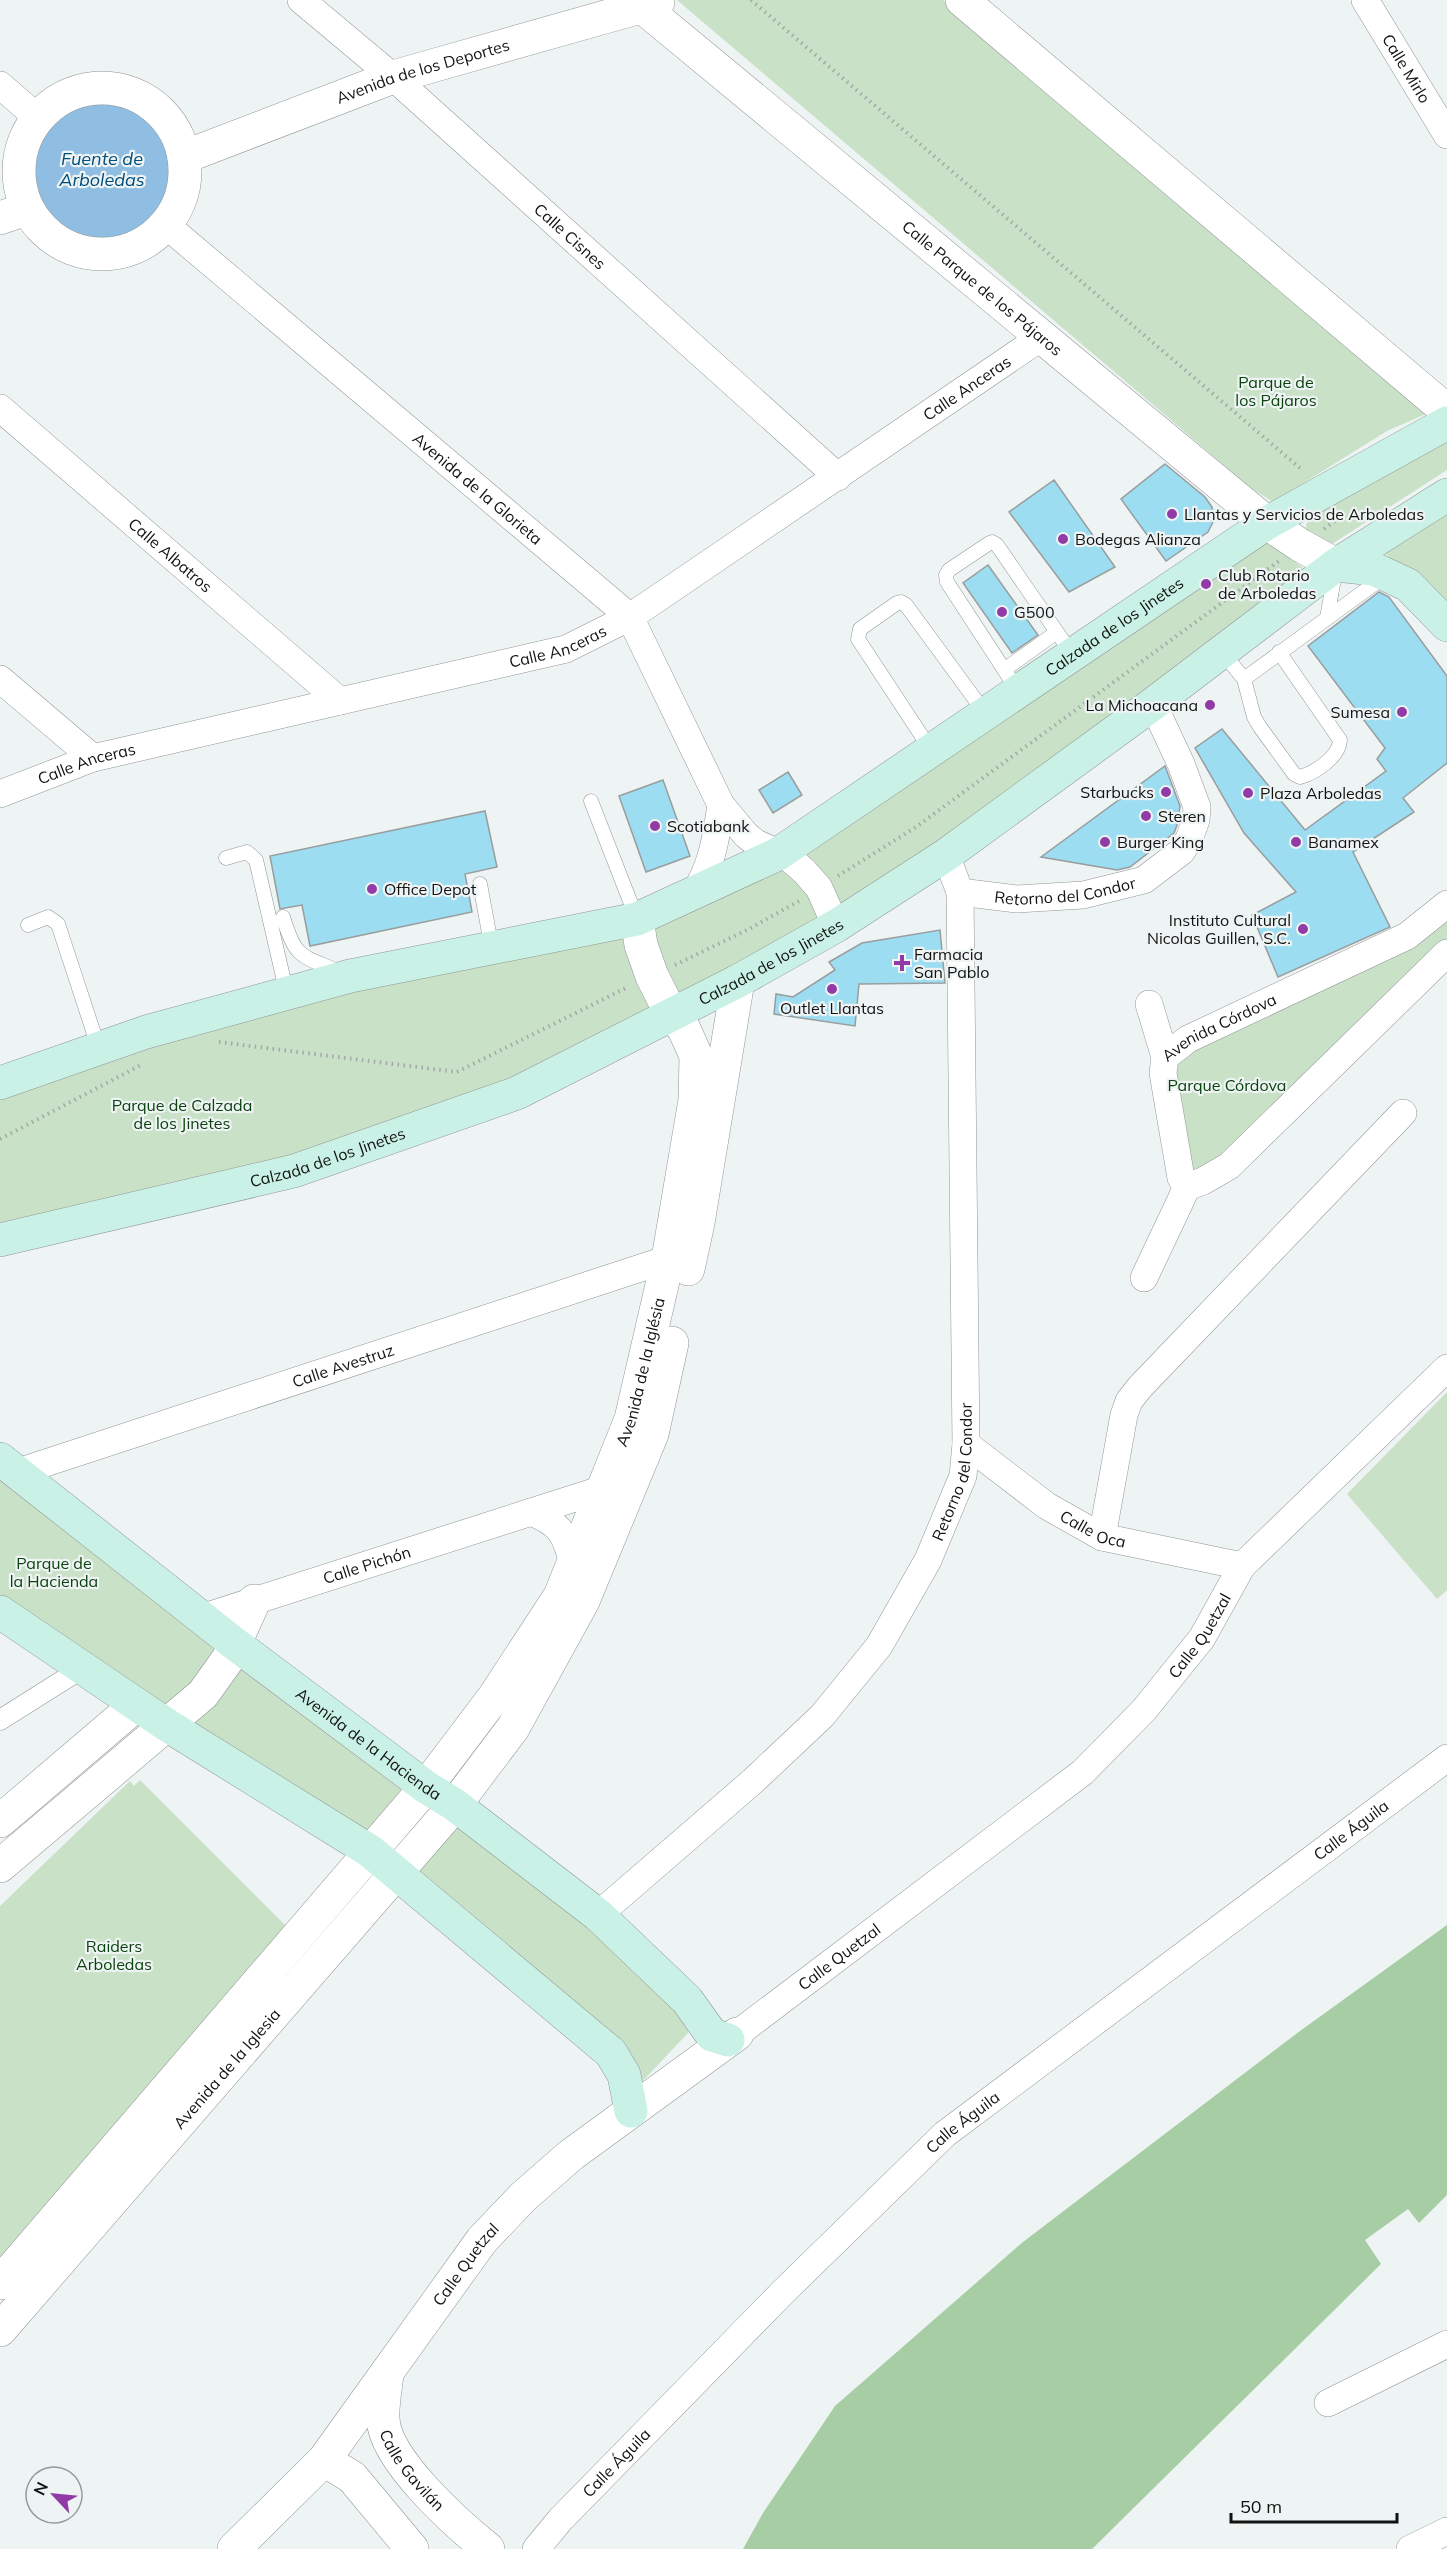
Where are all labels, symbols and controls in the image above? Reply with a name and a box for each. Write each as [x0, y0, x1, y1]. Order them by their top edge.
street label: Calle Mirlo [1378, 30, 1435, 107]
street label: Avenida de los Deportes [333, 35, 512, 108]
water label: Fuente de Arboledas [58, 147, 145, 191]
street label: Calle Cisnes [530, 199, 610, 274]
street label: Calle Parque de los Pájaros [898, 216, 1067, 360]
street label: Calle Anceras [919, 351, 1015, 425]
park label: Parque de los Pájaros [1235, 372, 1317, 410]
street label: Avenida de la Glorieta [409, 428, 547, 549]
place label: Llantas y Servicios de Arboledas [1184, 504, 1424, 524]
marker: Llantas y Servicios de Arboledas [1165, 507, 1179, 521]
street label: Calle Albatros [125, 513, 216, 596]
place label: Bodegas Alianza [1075, 529, 1201, 549]
marker: Bodegas Alianza [1056, 532, 1070, 546]
place label: Club Rotario de Arboledas [1218, 565, 1316, 603]
street label: Calzada de los Jinetes [1041, 573, 1187, 680]
marker: Club Rotario de Arboledas [1199, 577, 1213, 591]
place label: G500 [1014, 602, 1055, 622]
marker: G500 [995, 605, 1009, 619]
street label: Calle Anceras [507, 620, 610, 672]
place label: La Michoacana [1086, 695, 1198, 715]
marker: La Michoacana [1203, 698, 1217, 712]
place label: Sumesa [1331, 702, 1390, 722]
marker: Sumesa [1395, 705, 1409, 719]
street label: Calle Anceras [35, 739, 137, 788]
place label: Starbucks [1080, 782, 1154, 802]
place label: Plaza Arboledas [1260, 783, 1382, 803]
marker: Starbucks [1159, 785, 1173, 799]
marker: Plaza Arboledas [1241, 786, 1255, 800]
place label: Steren [1158, 806, 1206, 826]
marker: Steren [1139, 809, 1153, 823]
place label: Scotiabank [667, 816, 750, 836]
marker: Scotiabank [648, 819, 662, 833]
place label: Burger King [1117, 832, 1204, 852]
place label: Banamex [1308, 832, 1379, 852]
marker: Burger King [1098, 835, 1112, 849]
marker: Banamex [1289, 835, 1303, 849]
street label: Retorno del Condor [993, 872, 1138, 909]
place label: Office Depot [384, 879, 477, 899]
marker: Office Depot [365, 882, 379, 896]
place label: Instituto Cultural Nicolas Guillen, S.C. [1147, 910, 1291, 948]
street label: Calzada de los Jinetes [695, 914, 847, 1009]
marker: Instituto Cultural Nicolas Guillen, S.C. [1296, 922, 1310, 936]
place label: Farmacia San Pablo [914, 944, 989, 982]
marker: Farmacia San Pablo [895, 956, 909, 970]
marker: Outlet Llantas [825, 982, 839, 996]
street label: Avenida Córdova [1158, 989, 1279, 1066]
place label: Outlet Llantas [780, 998, 884, 1018]
park label: Parque Córdova [1168, 1075, 1286, 1095]
park label: Parque de Calzada de los Jinetes [112, 1095, 252, 1133]
street label: Calzada de los Jinetes [248, 1123, 408, 1191]
street label: Avenida de la Iglésia [611, 1295, 669, 1449]
street label: Calle Avestruz [289, 1339, 397, 1392]
street label: Retorno del Condor [927, 1402, 976, 1544]
street label: Calle Oca [1057, 1505, 1128, 1552]
street label: Calle Pichón [320, 1541, 413, 1588]
park label: Parque de la Hacienda [10, 1553, 98, 1591]
street label: Calle Quetzal [1164, 1590, 1235, 1682]
street label: Avenida de la Hacienda [292, 1683, 445, 1804]
street label: Calle Águila [1309, 1795, 1392, 1865]
street label: Calle Quetzal [794, 1919, 884, 1994]
park label: Raiders Arboledas [76, 1936, 152, 1974]
street label: Avenida de la Iglesia [169, 2004, 284, 2133]
street label: Calle Águila [921, 2087, 1003, 2157]
street label: Calle Quetzal [428, 2219, 503, 2310]
street label: Calle Águila [578, 2424, 654, 2501]
street label: Calle Gavilán [375, 2426, 449, 2515]
north arrow [24, 2465, 84, 2525]
text: N [29, 2479, 52, 2498]
scale bar [1231, 2486, 1398, 2524]
text: 50 m [1240, 2495, 1282, 2518]

